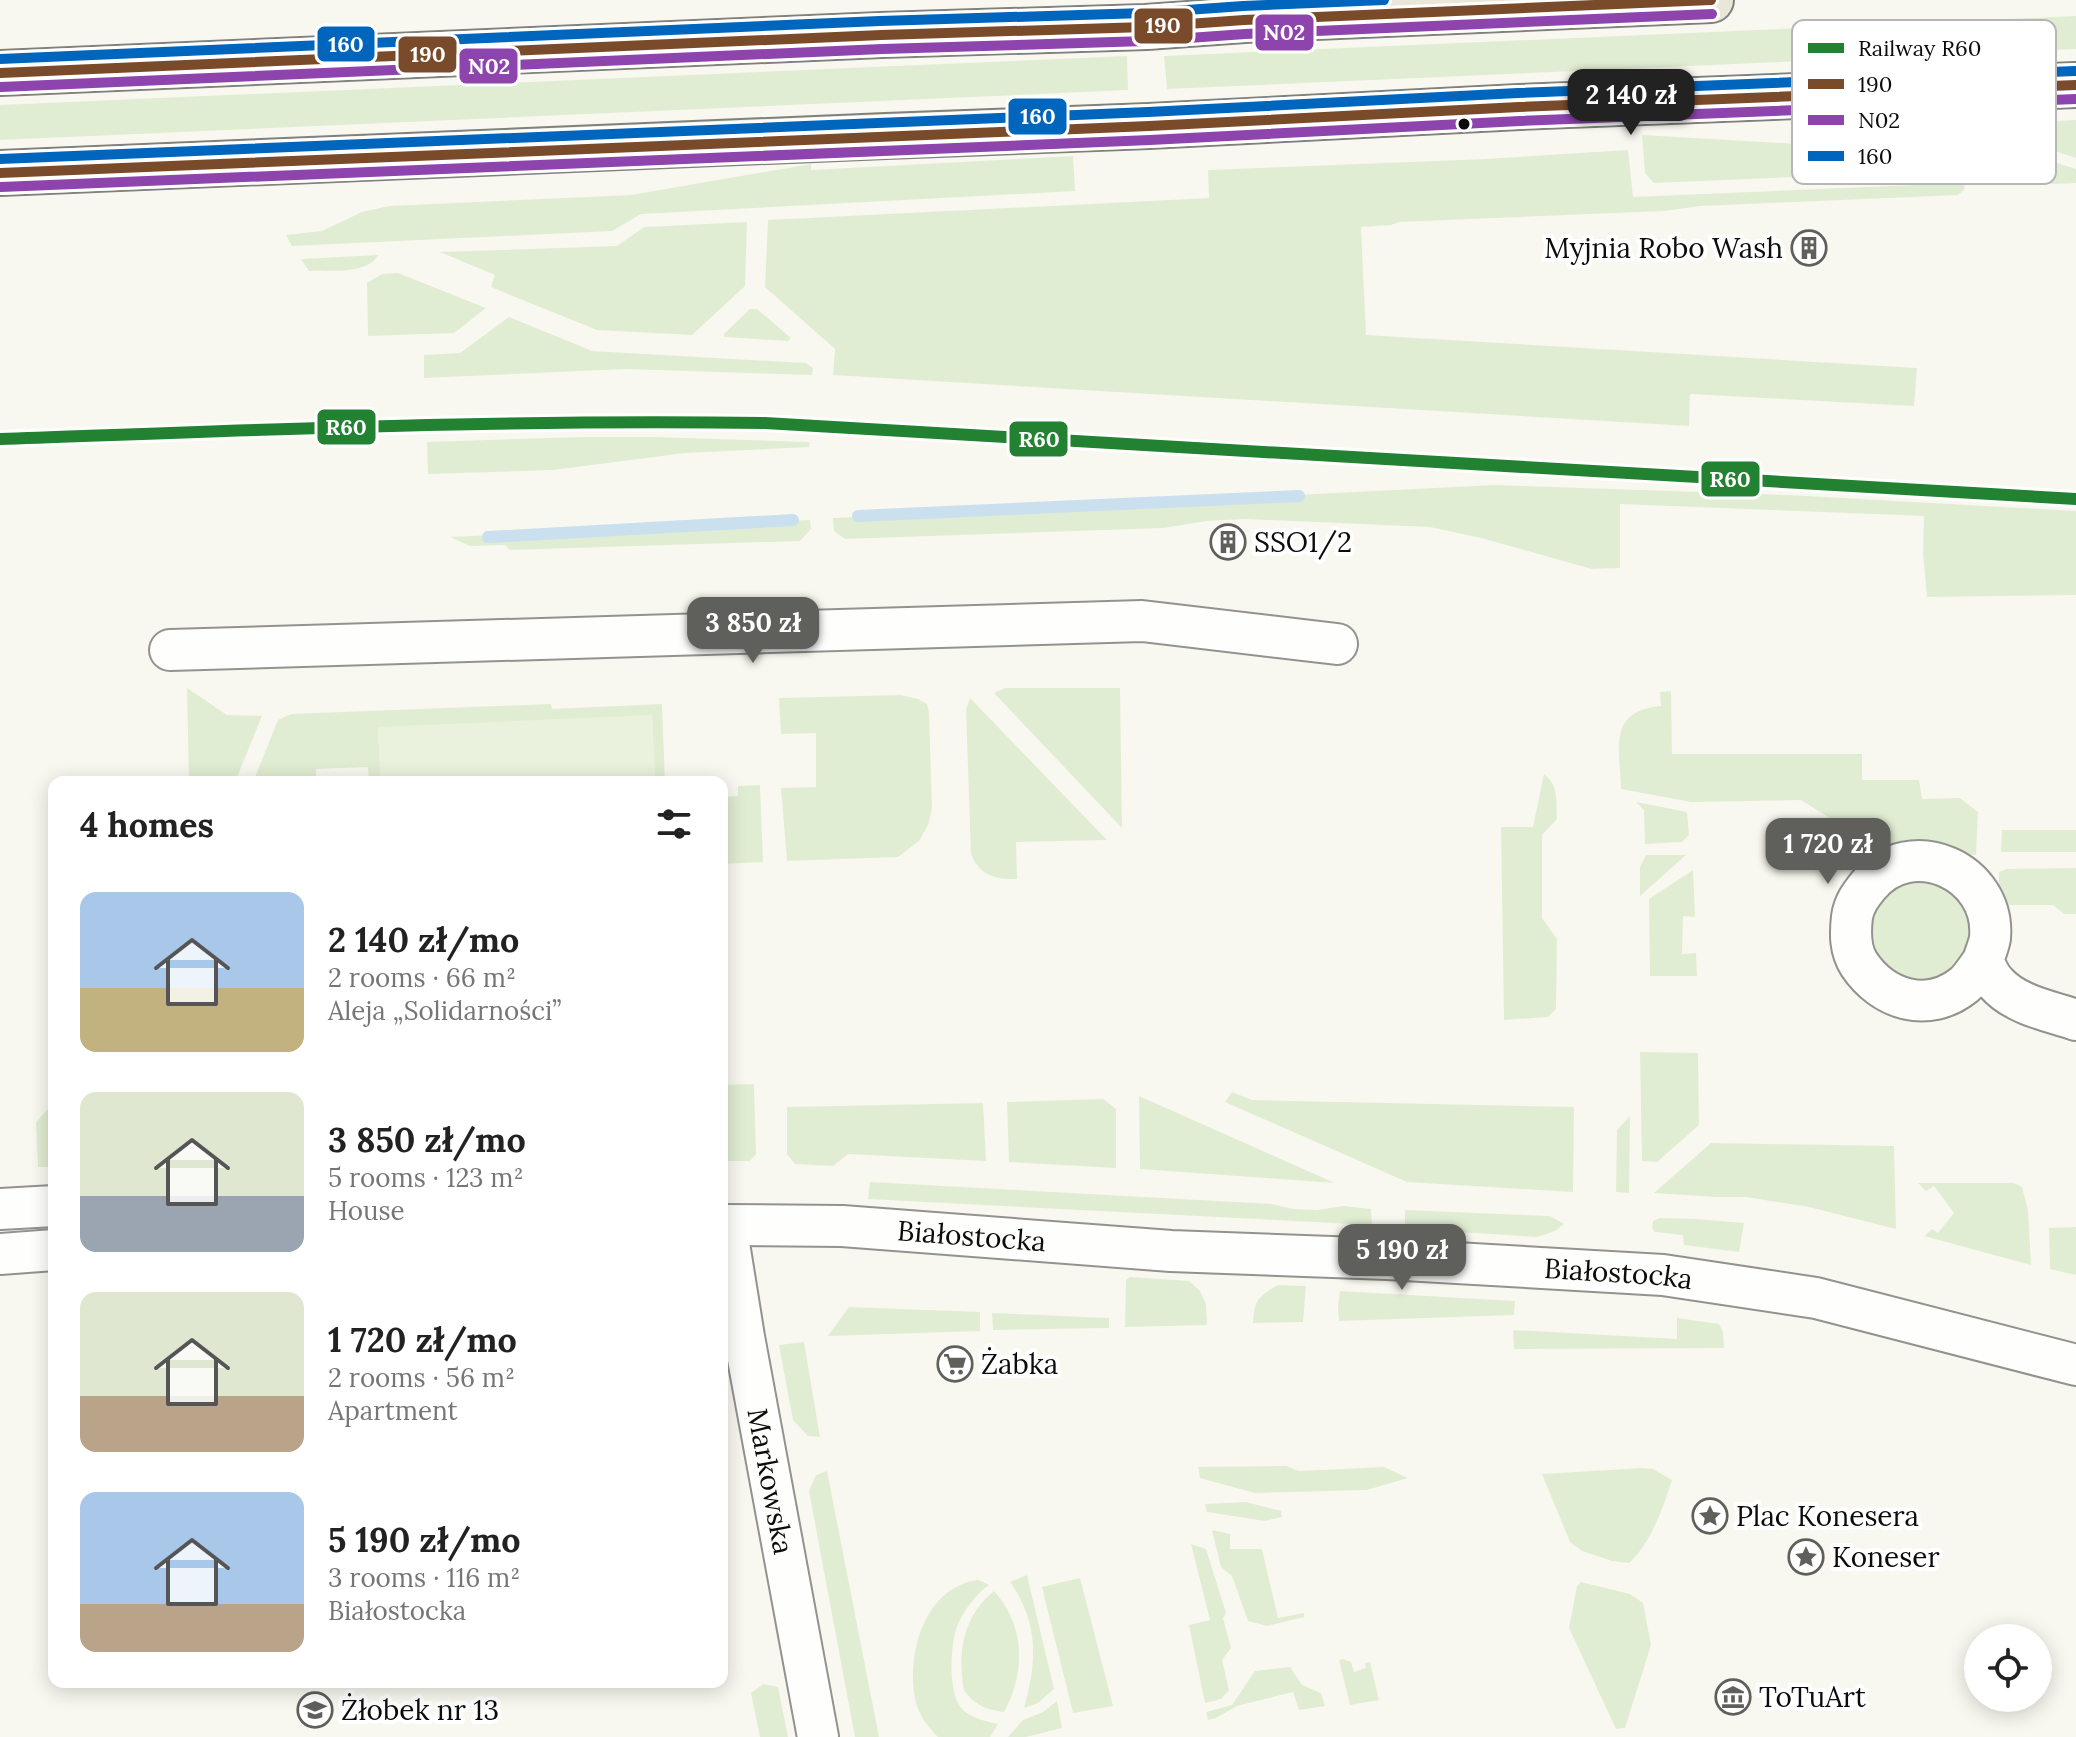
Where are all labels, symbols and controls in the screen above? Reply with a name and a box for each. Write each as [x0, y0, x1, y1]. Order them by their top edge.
line badge: 190 [1133, 7, 1194, 45]
text: 190 [1145, 11, 1181, 39]
line badge: N02 [1254, 13, 1315, 52]
text: N02 [1263, 18, 1305, 46]
legend [1792, 20, 2056, 184]
line badge: 160 [316, 25, 376, 63]
text: 160 [328, 30, 364, 58]
text: Railway R60 [1858, 34, 1981, 62]
line badge: 190 [397, 35, 458, 74]
text: 190 [410, 40, 446, 68]
line badge: N02 [458, 47, 519, 85]
text: N02 [468, 52, 510, 80]
pin: 2 140 zł [1548, 69, 1714, 137]
text: 190 [1858, 70, 1892, 98]
text: 2 140 zł [1586, 78, 1676, 111]
line badge: 160 [1007, 97, 1068, 136]
text: 160 [1020, 102, 1056, 130]
text: N02 [1858, 106, 1900, 134]
unlabelled marker [1456, 116, 1472, 132]
text: 160 [1858, 142, 1892, 170]
building icon: Myjnia Robo Wash [1790, 229, 1828, 267]
place label: Myjnia Robo Wash [1544, 230, 1783, 266]
line badge: R60 [316, 408, 377, 446]
text: R60 [325, 413, 367, 441]
line badge: R60 [1008, 420, 1069, 458]
text: R60 [1018, 425, 1060, 453]
line badge: R60 [1700, 460, 1761, 498]
text: R60 [1709, 465, 1751, 493]
building icon: SSO1/2 [1209, 523, 1247, 561]
place label: SSO1/2 [1254, 524, 1352, 560]
pin: 3 850 zł [670, 597, 836, 665]
text: 3 850 zł [705, 606, 801, 639]
icon: filters [652, 802, 696, 846]
text: 4 homes [80, 803, 214, 846]
pin: 1 720 zł [1745, 818, 1911, 886]
text: 1 720 zł [1784, 827, 1872, 860]
text: 2 140 zł/mo [328, 918, 519, 961]
icon: home [144, 924, 240, 1020]
text: 2 rooms · 66 m² [328, 961, 516, 994]
text: Aleja „Solidarności” [328, 994, 561, 1027]
text: 3 850 zł/mo [328, 1118, 526, 1161]
icon: home [144, 1124, 240, 1220]
text: 5 rooms · 123 m² [328, 1161, 524, 1194]
text: House [328, 1194, 405, 1227]
street label: Białostocka [896, 1212, 1047, 1259]
pin: 5 190 zł [1319, 1224, 1485, 1292]
text: 5 190 zł [1356, 1233, 1448, 1266]
street label: Białostocka [1543, 1250, 1695, 1297]
text: 1 720 zł/mo [328, 1318, 517, 1361]
icon: home [144, 1324, 240, 1420]
supermarket icon: Żabka [936, 1345, 974, 1383]
place label: Żabka [981, 1346, 1058, 1382]
text: 2 rooms · 56 m² [328, 1361, 515, 1394]
text: Apartment [328, 1394, 458, 1427]
street label: Markowska [739, 1405, 802, 1557]
place icon: Plac Konesera [1691, 1497, 1729, 1535]
place label: Plac Konesera [1736, 1498, 1919, 1534]
text: 5 190 zł/mo [328, 1518, 521, 1561]
icon: home [144, 1524, 240, 1620]
place icon: Koneser [1787, 1538, 1825, 1576]
place label: Koneser [1832, 1539, 1940, 1575]
text: 3 rooms · 116 m² [328, 1561, 520, 1594]
text: Białostocka [328, 1594, 466, 1627]
map controls [1964, 1624, 2052, 1712]
button: locate [1964, 1624, 2052, 1712]
museum icon: ToTuArt [1714, 1678, 1752, 1716]
place label: ToTuArt [1759, 1679, 1866, 1715]
school or university icon: Żłobek nr 13 [296, 1691, 334, 1729]
place label: Żłobek nr 13 [341, 1692, 499, 1728]

